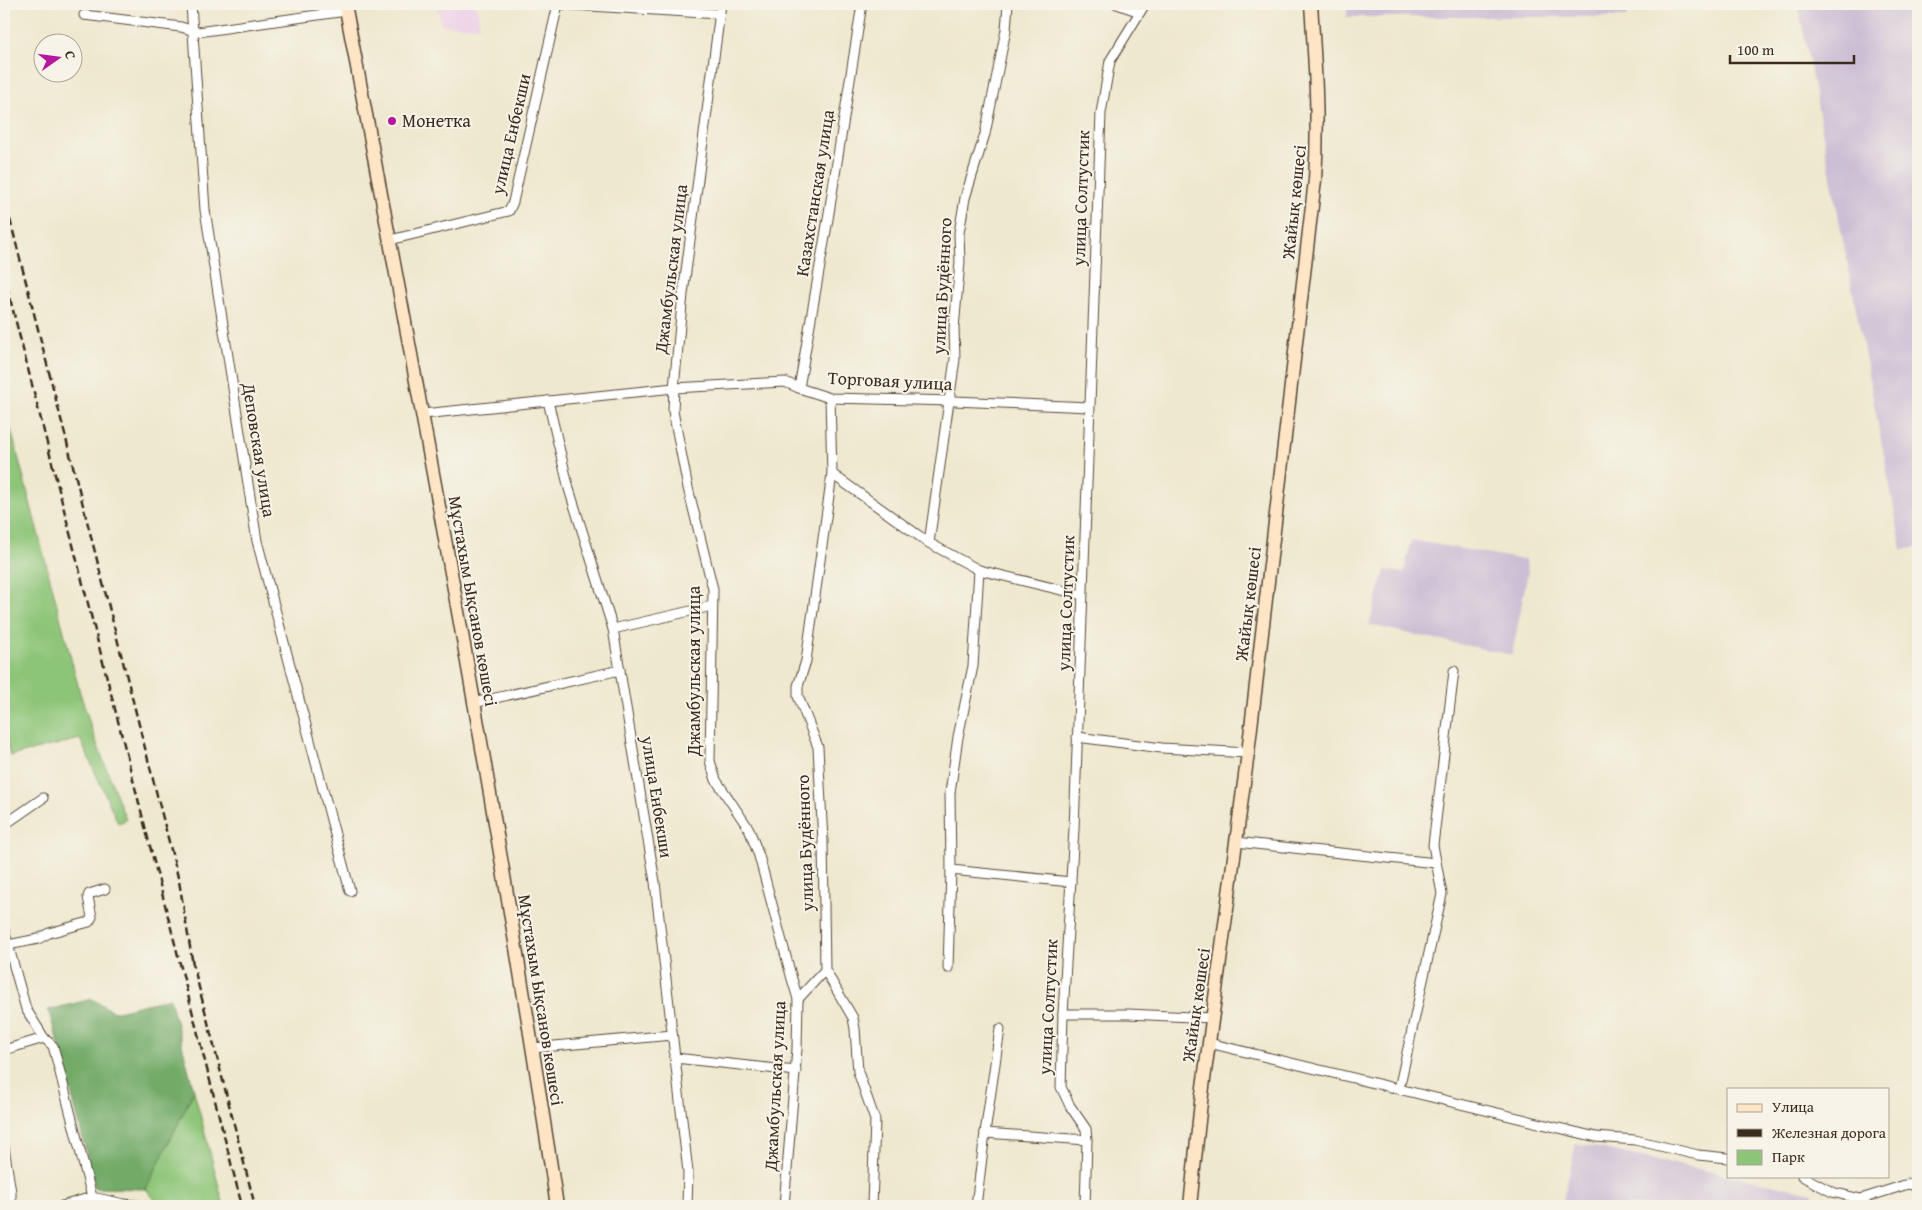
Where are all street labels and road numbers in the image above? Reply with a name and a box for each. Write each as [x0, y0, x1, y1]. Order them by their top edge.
street label: улица Енбекши [483, 70, 538, 198]
street label: Казахстанская улица [788, 107, 841, 278]
street label: улица Солтустик [1065, 129, 1096, 267]
street label: Жайық көшесі [1274, 143, 1313, 262]
street label: Джамбульская улица [647, 182, 694, 356]
street label: улица Будённого [924, 217, 959, 356]
street label: Торговая улица [827, 364, 953, 397]
street label: Деповская улица [235, 380, 284, 519]
street label: Мұстахым Ықсанов көшесі [442, 493, 505, 708]
street label: улица Солтустик [1050, 534, 1081, 672]
street label: Жайық көшесі [1227, 545, 1268, 664]
street label: Джамбульская улица [680, 585, 707, 757]
street label: улица Енбекши [634, 733, 681, 860]
street label: улица Будённого [789, 774, 820, 913]
street label: Мұстахым Ықсанов көшесі [511, 892, 572, 1108]
street label: улица Солтустик [1030, 938, 1065, 1077]
street label: Жайық көшесі [1174, 946, 1217, 1065]
street label: Джамбульская улица [757, 1000, 792, 1173]

